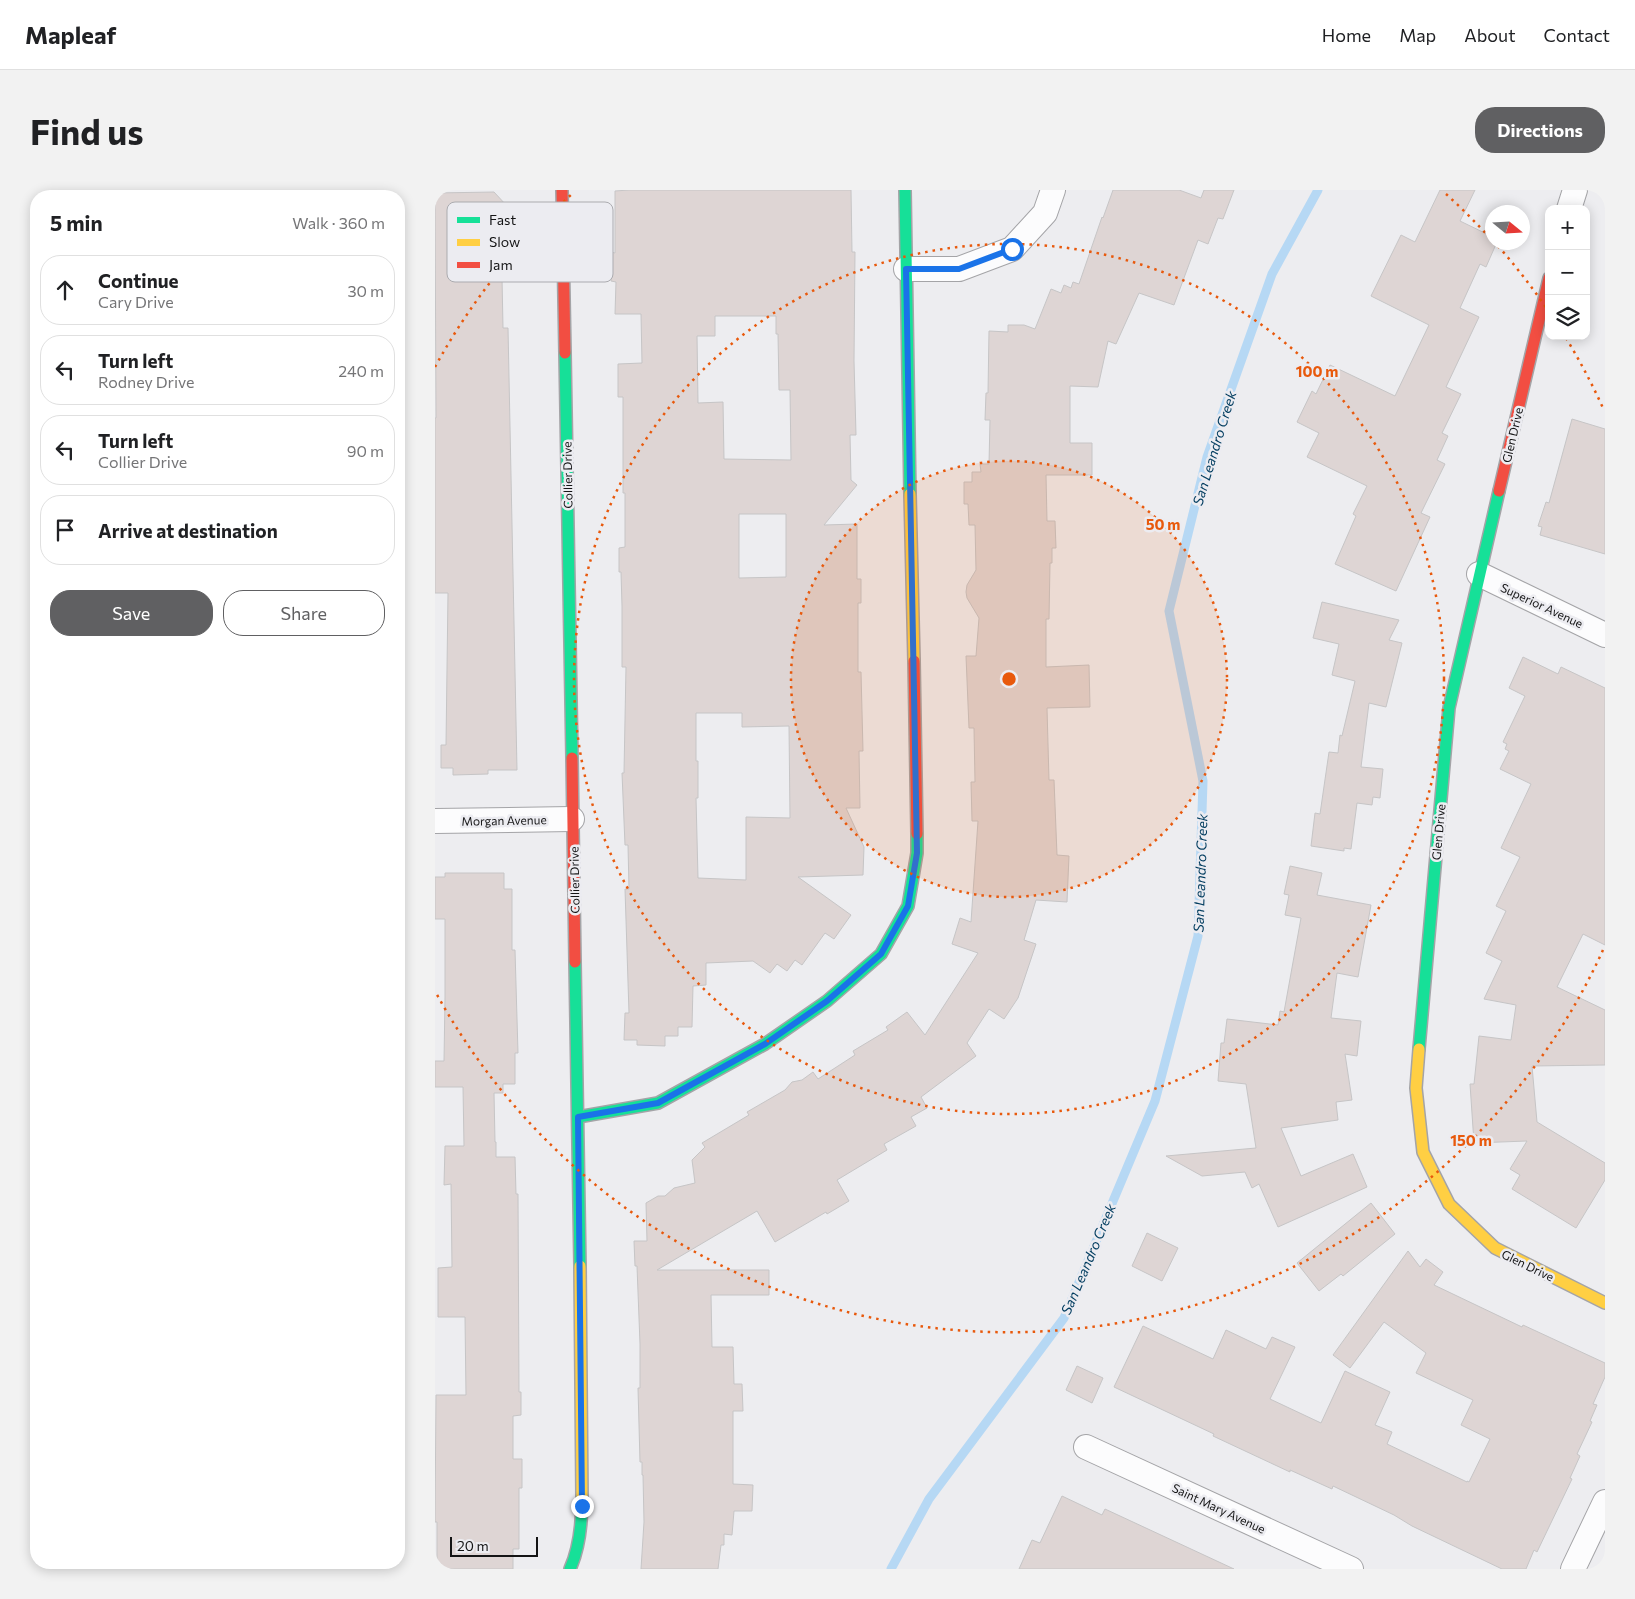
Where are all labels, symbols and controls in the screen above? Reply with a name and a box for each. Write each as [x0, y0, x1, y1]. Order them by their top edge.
text: Mapleaf [25, 20, 116, 49]
text: Home [1322, 24, 1371, 46]
text: Map [1399, 24, 1436, 46]
text: About [1464, 24, 1516, 46]
text: Contact [1544, 24, 1610, 46]
button: Directions [1475, 107, 1605, 153]
text: Find us [30, 109, 144, 152]
legend [447, 202, 613, 282]
north arrow [1485, 205, 1530, 250]
map controls [1545, 205, 1590, 340]
button: + [1545, 205, 1590, 250]
text: 5 min [50, 210, 103, 235]
text: Fast [489, 211, 516, 228]
text: Walk · 360 m [292, 213, 385, 232]
text: Slow [489, 233, 520, 250]
route start [1001, 238, 1024, 261]
button: − [1545, 250, 1590, 295]
text: Jam [489, 256, 513, 273]
text: Continue [98, 269, 178, 292]
icon: ahead [51, 276, 79, 304]
text: 30 m [347, 281, 384, 300]
text: Cary Drive [98, 292, 174, 311]
button: layers [1545, 295, 1590, 340]
text: Turn left [98, 349, 173, 372]
icon: left [51, 356, 79, 384]
text: 240 m [338, 361, 384, 380]
text: 100 m [1296, 362, 1338, 380]
text: Rodney Drive [98, 372, 194, 391]
water label: San Leandro Creek [1189, 388, 1240, 507]
street label: Glen Drive [1499, 406, 1525, 464]
text: Turn left [98, 429, 173, 452]
icon: left [51, 436, 79, 464]
text: 90 m [347, 441, 384, 460]
street label: Collier Drive [559, 441, 575, 509]
text: Collier Drive [98, 452, 187, 471]
text: 50 m [1146, 515, 1180, 533]
icon: arrive [51, 516, 79, 544]
text: Arrive at destination [98, 519, 278, 542]
street label: Superior Avenue [1499, 580, 1585, 630]
button: Save [50, 590, 213, 636]
button: Share [223, 590, 385, 636]
centre of rings [1000, 670, 1018, 688]
street label: Glen Drive [1429, 803, 1447, 861]
street label: Morgan Avenue [461, 812, 547, 828]
water label: San Leandro Creek [1189, 813, 1211, 933]
street label: Collier Drive [566, 846, 582, 914]
text: 150 m [1450, 1131, 1492, 1149]
water label: San Leandro Creek [1057, 1201, 1119, 1317]
street label: Glen Drive [1500, 1246, 1556, 1284]
street label: Saint Mary Avenue [1170, 1480, 1268, 1536]
route end [571, 1495, 594, 1518]
scale bar [450, 1534, 537, 1557]
text: 20 m [457, 1537, 489, 1554]

